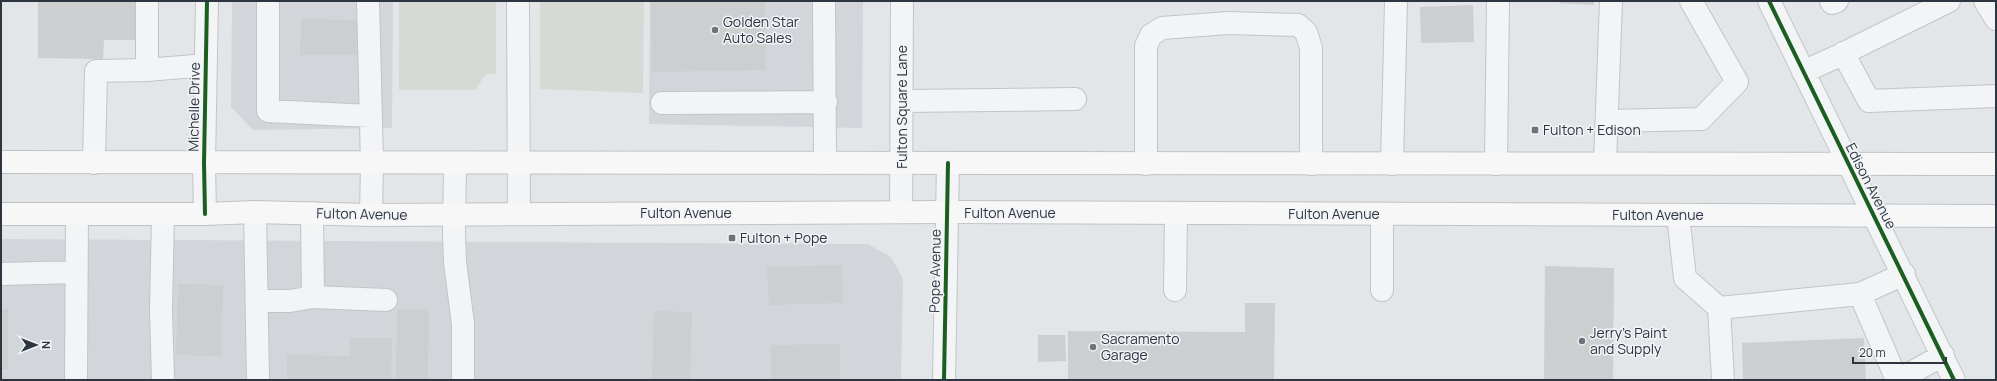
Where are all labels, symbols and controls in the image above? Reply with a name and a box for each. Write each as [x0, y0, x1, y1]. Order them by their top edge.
place label: Golden Star Auto Sales [723, 12, 799, 47]
marker: Golden Star Auto Sales [710, 25, 720, 35]
street label: Fulton Square Lane [892, 45, 911, 169]
street label: Michelle Drive [183, 62, 204, 152]
place label: Fulton + Edison [1543, 120, 1641, 139]
marker: Fulton + Edison [1530, 125, 1540, 135]
street label: Edison Avenue [1842, 139, 1901, 232]
street label: Fulton Avenue [316, 203, 408, 224]
street label: Fulton Avenue [640, 203, 732, 222]
street label: Fulton Avenue [964, 203, 1056, 222]
street label: Fulton Avenue [1288, 204, 1380, 223]
street label: Fulton Avenue [1612, 205, 1704, 224]
place label: Fulton + Pope [740, 228, 827, 247]
street label: Pope Avenue [924, 229, 945, 313]
marker: Fulton + Pope [727, 233, 737, 243]
place label: Jerry's Paint and Supply [1590, 323, 1668, 358]
north arrow [16, 325, 56, 365]
place label: Sacramento Garage [1101, 329, 1179, 364]
marker: Jerry's Paint and Supply [1577, 336, 1587, 346]
scale bar [1853, 339, 1946, 365]
text: N [39, 341, 54, 349]
marker: Sacramento Garage [1088, 342, 1098, 352]
text: 20 m [1859, 344, 1886, 361]

